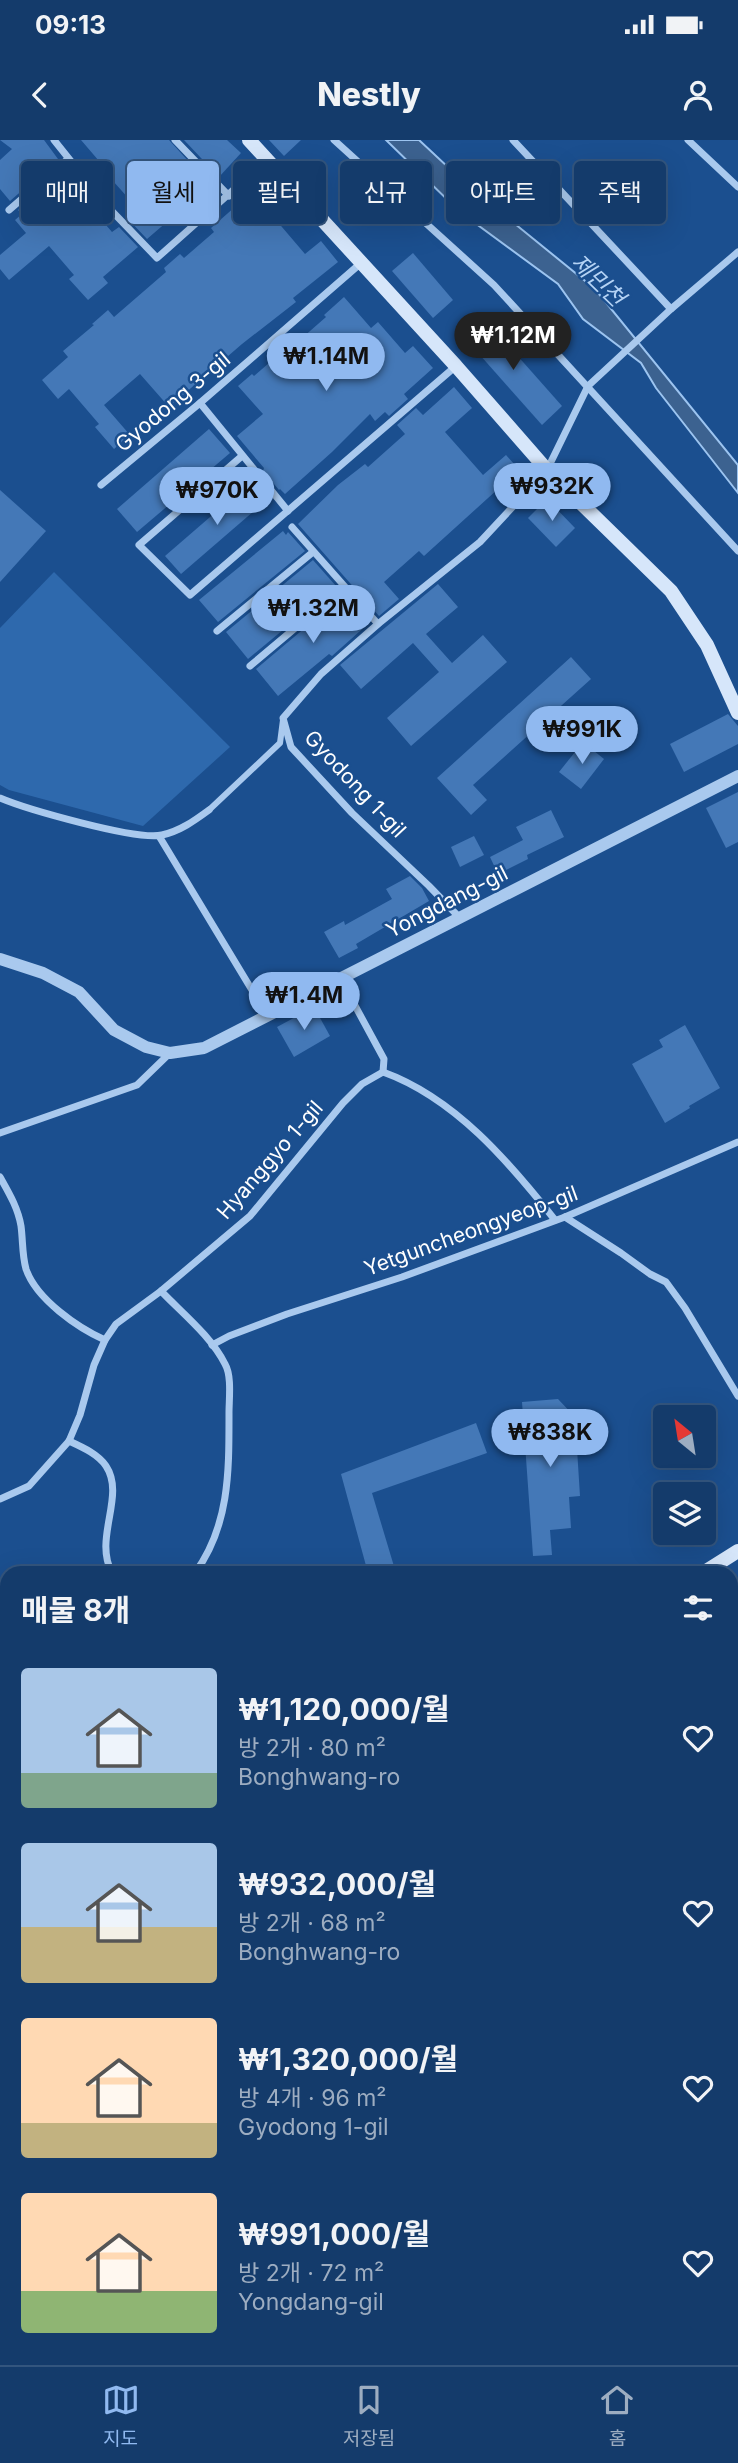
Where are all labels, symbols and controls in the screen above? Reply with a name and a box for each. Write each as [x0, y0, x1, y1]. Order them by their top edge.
text: 09:13 [35, 9, 106, 40]
text: Nestly [317, 75, 421, 114]
icon: back [21, 76, 59, 114]
icon: person [679, 76, 717, 114]
chip: 매매 [21, 161, 113, 224]
chip: 월세 [127, 161, 219, 224]
chip: 필터 [233, 161, 326, 224]
chip: 신규 [340, 161, 432, 224]
chip: 아파트 [446, 161, 560, 224]
chip: 주택 [574, 161, 666, 224]
water label: 제민천 [565, 248, 633, 314]
pin: ₩1.12M [456, 313, 570, 372]
text: ₩1.12M [470, 321, 556, 349]
pin: ₩1.14M [269, 334, 383, 393]
text: ₩1.14M [283, 342, 369, 370]
street label: Gyodong 3-gil [110, 346, 235, 457]
pin: ₩932K [503, 464, 601, 523]
pin: ₩970K [168, 468, 266, 527]
text: ₩932K [510, 472, 594, 500]
text: ₩970K [175, 476, 259, 504]
pin: ₩1.32M [256, 586, 370, 645]
text: ₩1.32M [267, 594, 359, 622]
pin: ₩991K [533, 706, 631, 766]
text: ₩991K [542, 715, 622, 743]
street label: Gyodong 1-gil [299, 725, 411, 842]
street label: Yongdang-gil [382, 860, 512, 943]
pin: ₩1.4M [255, 972, 353, 1032]
text: ₩1.4M [265, 981, 343, 1009]
street label: Hyanggyo 1-gil [211, 1095, 328, 1224]
street label: Yetguncheongyeop-gil [361, 1180, 581, 1281]
north arrow [653, 1405, 716, 1468]
map controls [653, 1405, 716, 1545]
pin: ₩838K [501, 1410, 599, 1469]
text: ₩838K [507, 1418, 593, 1446]
button: layers [653, 1482, 716, 1545]
icon: filters [679, 1589, 717, 1627]
text: 매물 8개 [21, 1592, 130, 1628]
text: ₩1,120,000/월 [238, 1691, 450, 1727]
icon: home [77, 1696, 161, 1780]
icon: heart [679, 1719, 717, 1757]
text: 방 2개 · 80 m² [238, 1734, 386, 1762]
text: Bonghwang-ro [238, 1763, 400, 1791]
text: ₩932,000/월 [238, 1866, 436, 1902]
icon: home [77, 1871, 161, 1955]
icon: heart [679, 1894, 717, 1932]
text: 방 2개 · 68 m² [238, 1909, 386, 1937]
text: Bonghwang-ro [238, 1938, 400, 1966]
text: ₩1,320,000/월 [238, 2041, 458, 2077]
icon: home [77, 2046, 161, 2130]
icon: heart [679, 2069, 717, 2107]
text: 방 4개 · 96 m² [238, 2084, 387, 2112]
text: Gyodong 1-gil [238, 2113, 389, 2141]
text: ₩991,000/월 [238, 2216, 430, 2252]
icon: home [77, 2221, 161, 2305]
icon: heart [679, 2244, 717, 2282]
text: 방 2개 · 72 m² [238, 2259, 384, 2287]
text: Yongdang-gil [238, 2288, 384, 2316]
tab: 지도 [102, 2381, 140, 2450]
tab: 저장됨 [343, 2381, 395, 2450]
tab: 홈 [598, 2381, 636, 2450]

